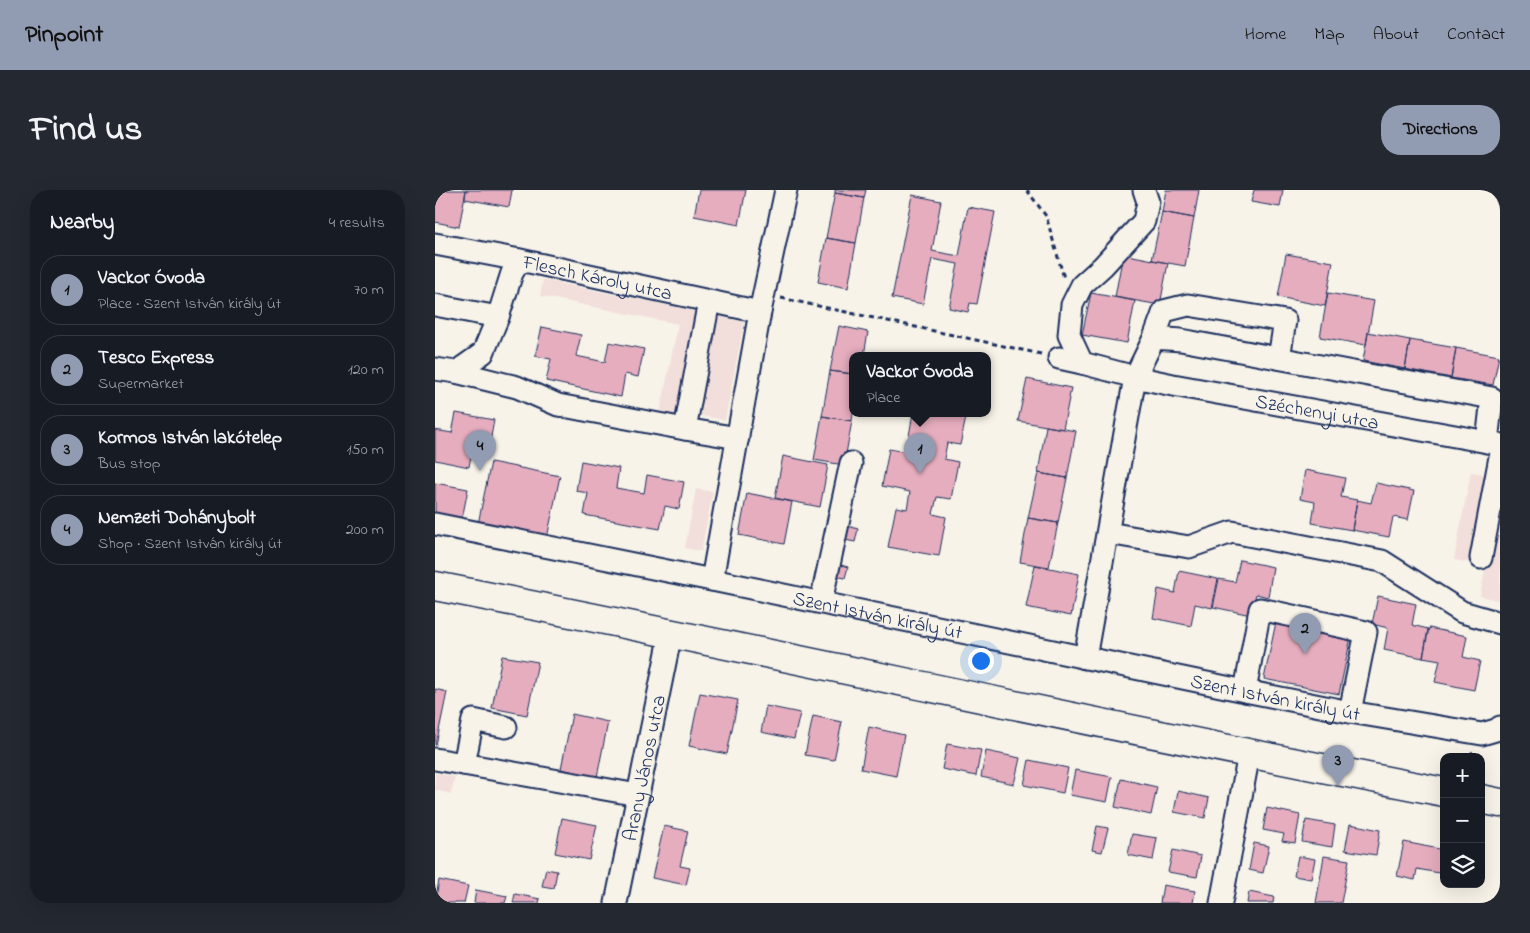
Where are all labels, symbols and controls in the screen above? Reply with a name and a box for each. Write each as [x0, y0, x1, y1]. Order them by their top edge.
text: Pinpoint [25, 18, 103, 53]
text: Home [1245, 22, 1286, 48]
text: Map [1314, 22, 1345, 48]
text: About [1373, 22, 1419, 48]
text: Contact [1447, 22, 1505, 48]
text: Find us [30, 105, 142, 156]
button: Directions [1381, 105, 1500, 155]
text: Nearby [50, 208, 114, 238]
text: 4 results [329, 211, 385, 235]
street label: Flesch Károly utca [519, 249, 675, 310]
text: Vackor Óvoda [98, 265, 205, 292]
text: 1 [64, 278, 70, 302]
text: 70 m [354, 278, 384, 302]
text: Place · Szent István király út [98, 292, 281, 316]
text: Tesco Express [98, 345, 214, 372]
popup [849, 352, 991, 417]
text: 2 [63, 358, 71, 382]
text: 120 m [348, 358, 384, 382]
text: Vackor Óvoda [866, 359, 974, 386]
text: Supermarket [98, 372, 184, 396]
text: Place [866, 386, 900, 410]
street label: Széchenyi utca [1253, 388, 1381, 439]
text: Kormos István lakótelep [98, 425, 282, 452]
pin: 4 [464, 430, 496, 471]
pin: 1 [904, 433, 936, 474]
text: 3 [64, 438, 70, 462]
text: 150 m [346, 438, 384, 462]
text: Bus stop [98, 452, 161, 476]
text: Nemzeti Dohánybolt [98, 505, 256, 532]
text: 4 [64, 518, 70, 542]
text: 200 m [346, 518, 384, 542]
text: Shop · Szent István király út [98, 532, 282, 556]
street label: Szent István király út [790, 585, 965, 649]
pin: 2 [1289, 613, 1321, 654]
your location [968, 648, 994, 674]
street label: Szent István király út [1187, 668, 1362, 730]
street label: Arany János utca [617, 693, 675, 844]
pin: 3 [1322, 745, 1354, 786]
map controls [1440, 753, 1485, 888]
button: + [1440, 753, 1485, 798]
button: − [1440, 798, 1485, 843]
button: layers [1440, 843, 1485, 888]

